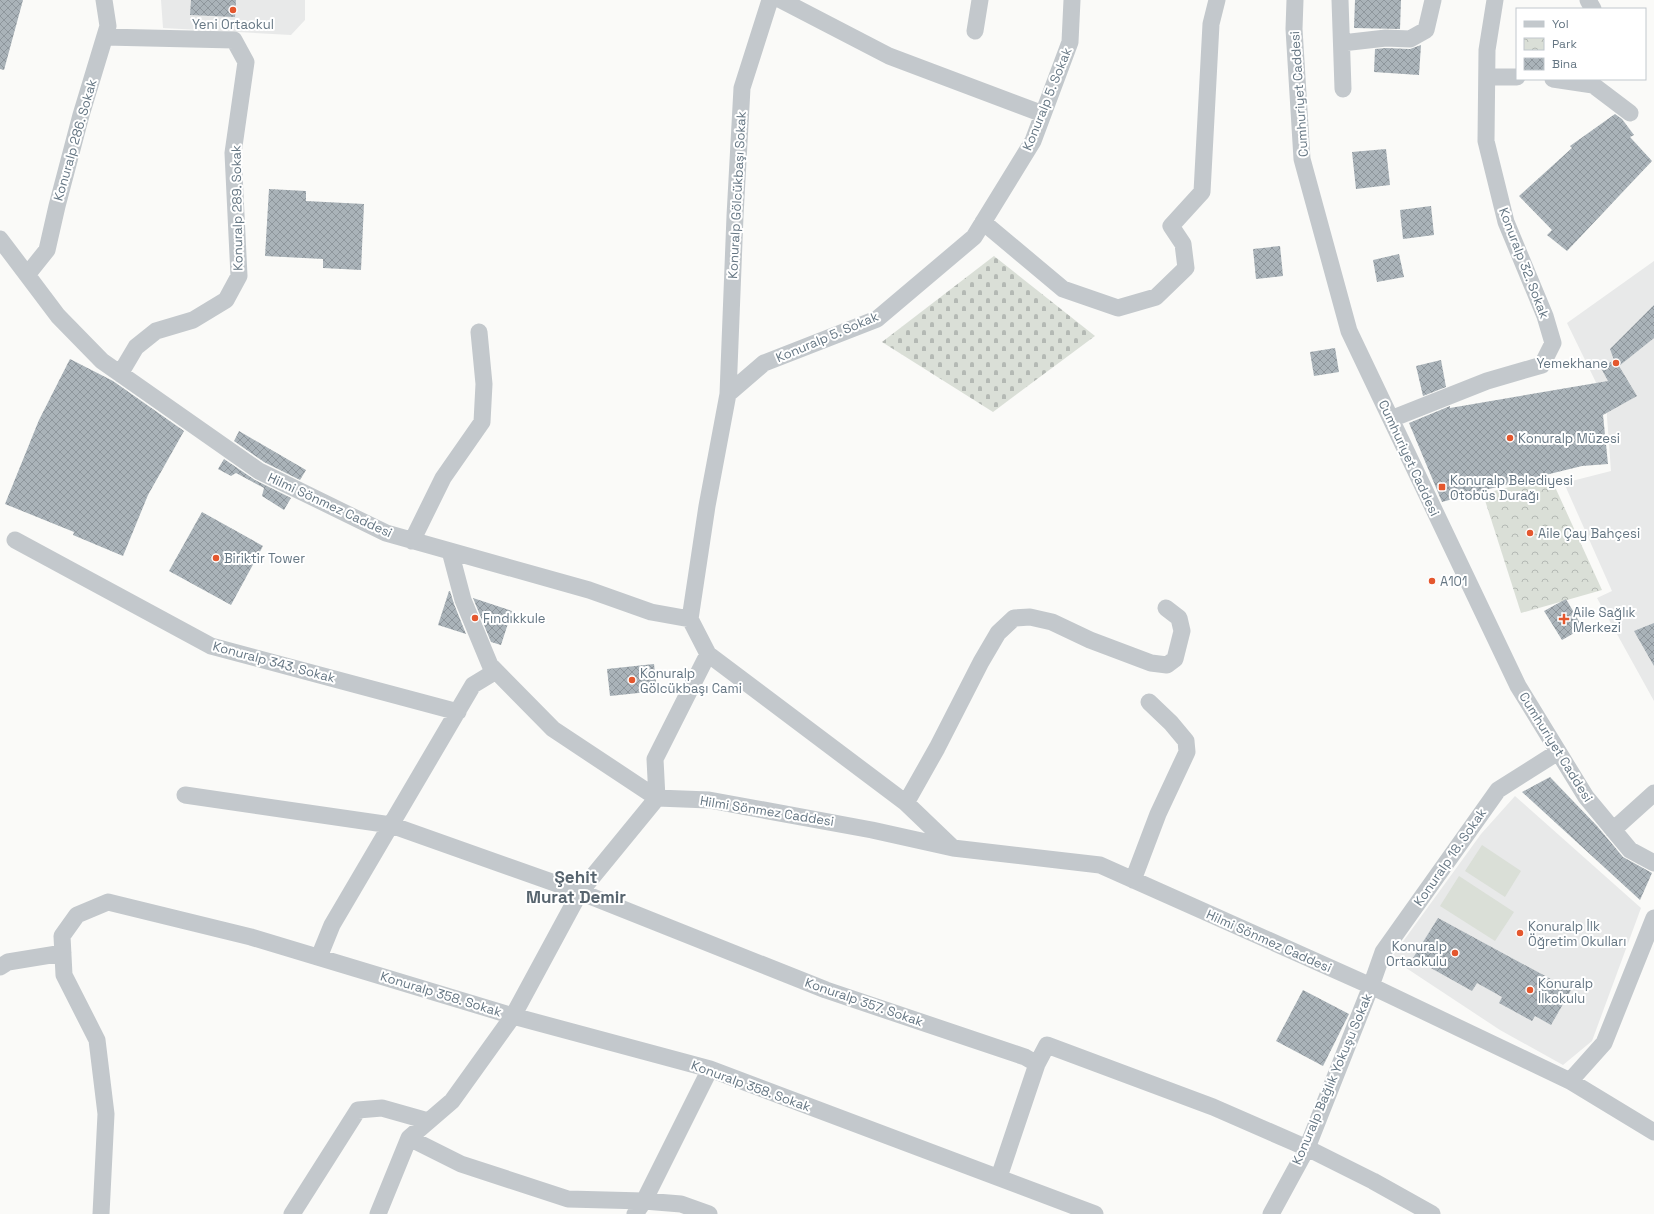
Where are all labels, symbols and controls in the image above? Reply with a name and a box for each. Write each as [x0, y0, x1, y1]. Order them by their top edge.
marker: Yeni Ortaokul [228, 5, 238, 15]
legend [1516, 8, 1646, 80]
place label: Yeni Ortaokul [192, 16, 274, 33]
text: Yol [1552, 16, 1569, 32]
street label: Cumhuriyet Caddesi [1286, 30, 1312, 158]
text: Park [1552, 36, 1577, 52]
street label: Konuralp 5. Sokak [1019, 45, 1075, 153]
text: Bina [1552, 56, 1577, 72]
street label: Konuralp 286. Sokak [49, 77, 101, 203]
street label: Konuralp Gölcükbaşı Sokak [724, 111, 750, 279]
street label: Konuralp 289. Sokak [227, 145, 247, 271]
street label: Konuralp 32. Sokak [1495, 205, 1553, 321]
street label: Konuralp 5. Sokak [773, 308, 881, 366]
place label: Yemekhane [1537, 355, 1608, 372]
marker: Yemekhane [1611, 358, 1621, 368]
street label: Cumhuriyet Caddesi [1375, 397, 1443, 519]
place label: Konuralp Müzesi [1518, 430, 1620, 447]
marker: Konuralp Müzesi [1505, 433, 1515, 443]
street label: Hilmi Sönmez Caddesi [265, 469, 395, 541]
place label: Konuralp Belediyesi Otobüs Durağı [1450, 472, 1573, 504]
marker: Konuralp Belediyesi Otobüs Durağı [1437, 482, 1447, 492]
place label: Aile Çay Bahçesi [1538, 525, 1640, 542]
marker: Aile Çay Bahçesi [1525, 528, 1535, 538]
place label: Biriktir Tower [224, 550, 305, 567]
marker: Biriktir Tower [211, 553, 221, 563]
place label: A101 [1440, 573, 1467, 590]
marker: A101 [1427, 576, 1437, 586]
place label: Aile Sağlık Merkezi [1573, 604, 1636, 636]
place label: Fındıkkule [483, 610, 546, 627]
marker: Fındıkkule [470, 613, 480, 623]
marker: Aile Sağlık Merkezi [1558, 613, 1570, 625]
street label: Konuralp 343. Sokak [211, 637, 337, 687]
place label: Konuralp Gölcükbaşı Cami [640, 665, 742, 697]
marker: Konuralp Gölcükbaşı Cami [627, 675, 637, 685]
street label: Cumhuriyet Caddesi [1515, 689, 1597, 805]
street label: Hilmi Sönmez Caddesi [699, 792, 835, 830]
street label: Konuralp 18. Sokak [1410, 805, 1490, 909]
district label: Şehit Murat Demir [526, 866, 626, 908]
street label: Hilmi Sönmez Caddesi [1204, 906, 1334, 976]
place label: Konuralp İlk Öğretim Okulları [1528, 918, 1626, 950]
marker: Konuralp İlk Öğretim Okulları [1515, 928, 1525, 938]
place label: Konuralp Ortaokulu [1386, 938, 1447, 970]
marker: Konuralp Ortaokulu [1450, 948, 1460, 958]
street label: Konuralp 358. Sokak [378, 967, 504, 1021]
street label: Konuralp 357. Sokak [803, 974, 925, 1030]
place label: Konuralp İlkokulu [1538, 975, 1593, 1007]
marker: Konuralp İlkokulu [1525, 985, 1535, 995]
street label: Konuralp Bağlık Yokuşu Sokak [1288, 991, 1376, 1167]
street label: Konuralp 358. Sokak [689, 1056, 813, 1116]

